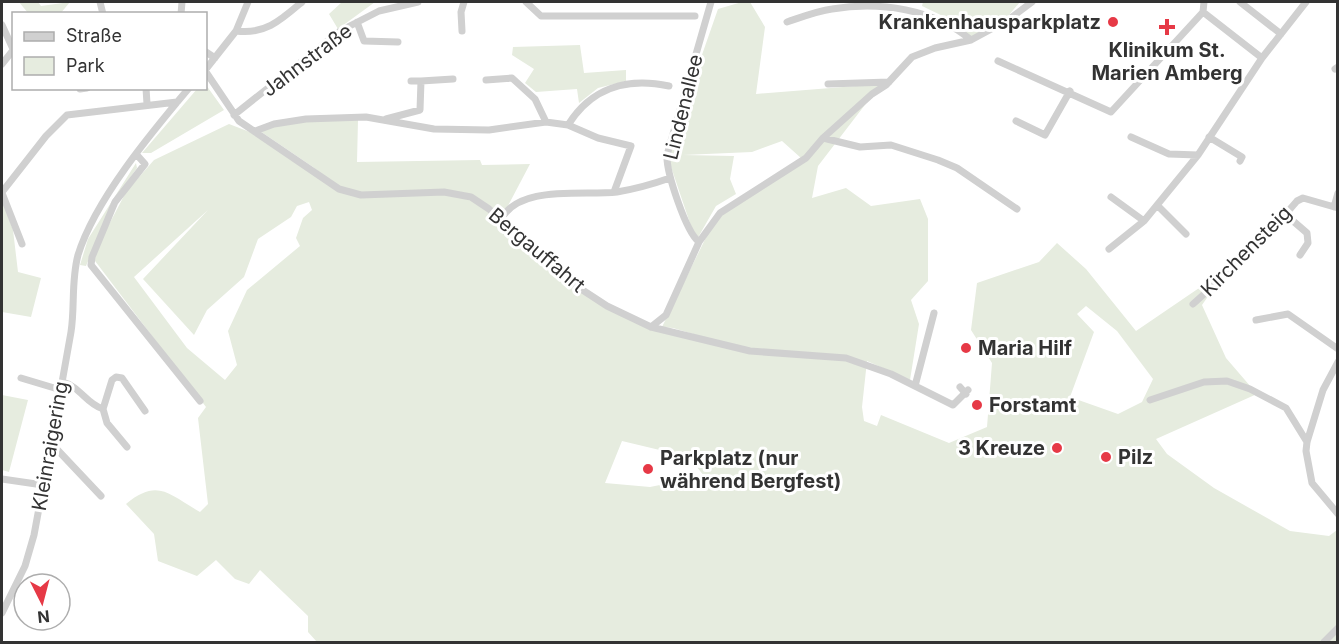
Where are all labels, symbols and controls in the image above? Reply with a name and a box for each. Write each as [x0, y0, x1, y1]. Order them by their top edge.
place label: Krankenhausparkplatz [879, 10, 1101, 34]
legend [12, 12, 207, 90]
marker: Krankenhausparkplatz [1106, 15, 1120, 29]
street label: Jahnstraße [257, 18, 357, 102]
marker: Klinikum St. Marien Amberg [1158, 18, 1176, 36]
text: Straße [66, 25, 122, 46]
place label: Klinikum St. Marien Amberg [1091, 38, 1243, 85]
street label: Lindenallee [658, 52, 708, 162]
text: Park [66, 55, 105, 76]
street label: Kirchensteig [1196, 201, 1296, 301]
street label: Bergauffahrt [484, 203, 590, 298]
place label: Maria Hilf [978, 336, 1072, 360]
marker: Maria Hilf [959, 341, 973, 355]
street label: Kleinraigering [27, 379, 73, 513]
place label: Forstamt [989, 393, 1076, 417]
marker: Forstamt [970, 398, 984, 412]
place label: 3 Kreuze [958, 436, 1045, 460]
marker: 3 Kreuze [1050, 441, 1064, 455]
place label: Pilz [1118, 445, 1153, 469]
place label: Parkplatz (nur während Bergfest) [660, 446, 841, 493]
marker: Pilz [1099, 450, 1113, 464]
marker: Parkplatz (nur während Bergfest) [641, 462, 655, 476]
north arrow [12, 572, 72, 632]
text: N [36, 606, 51, 628]

